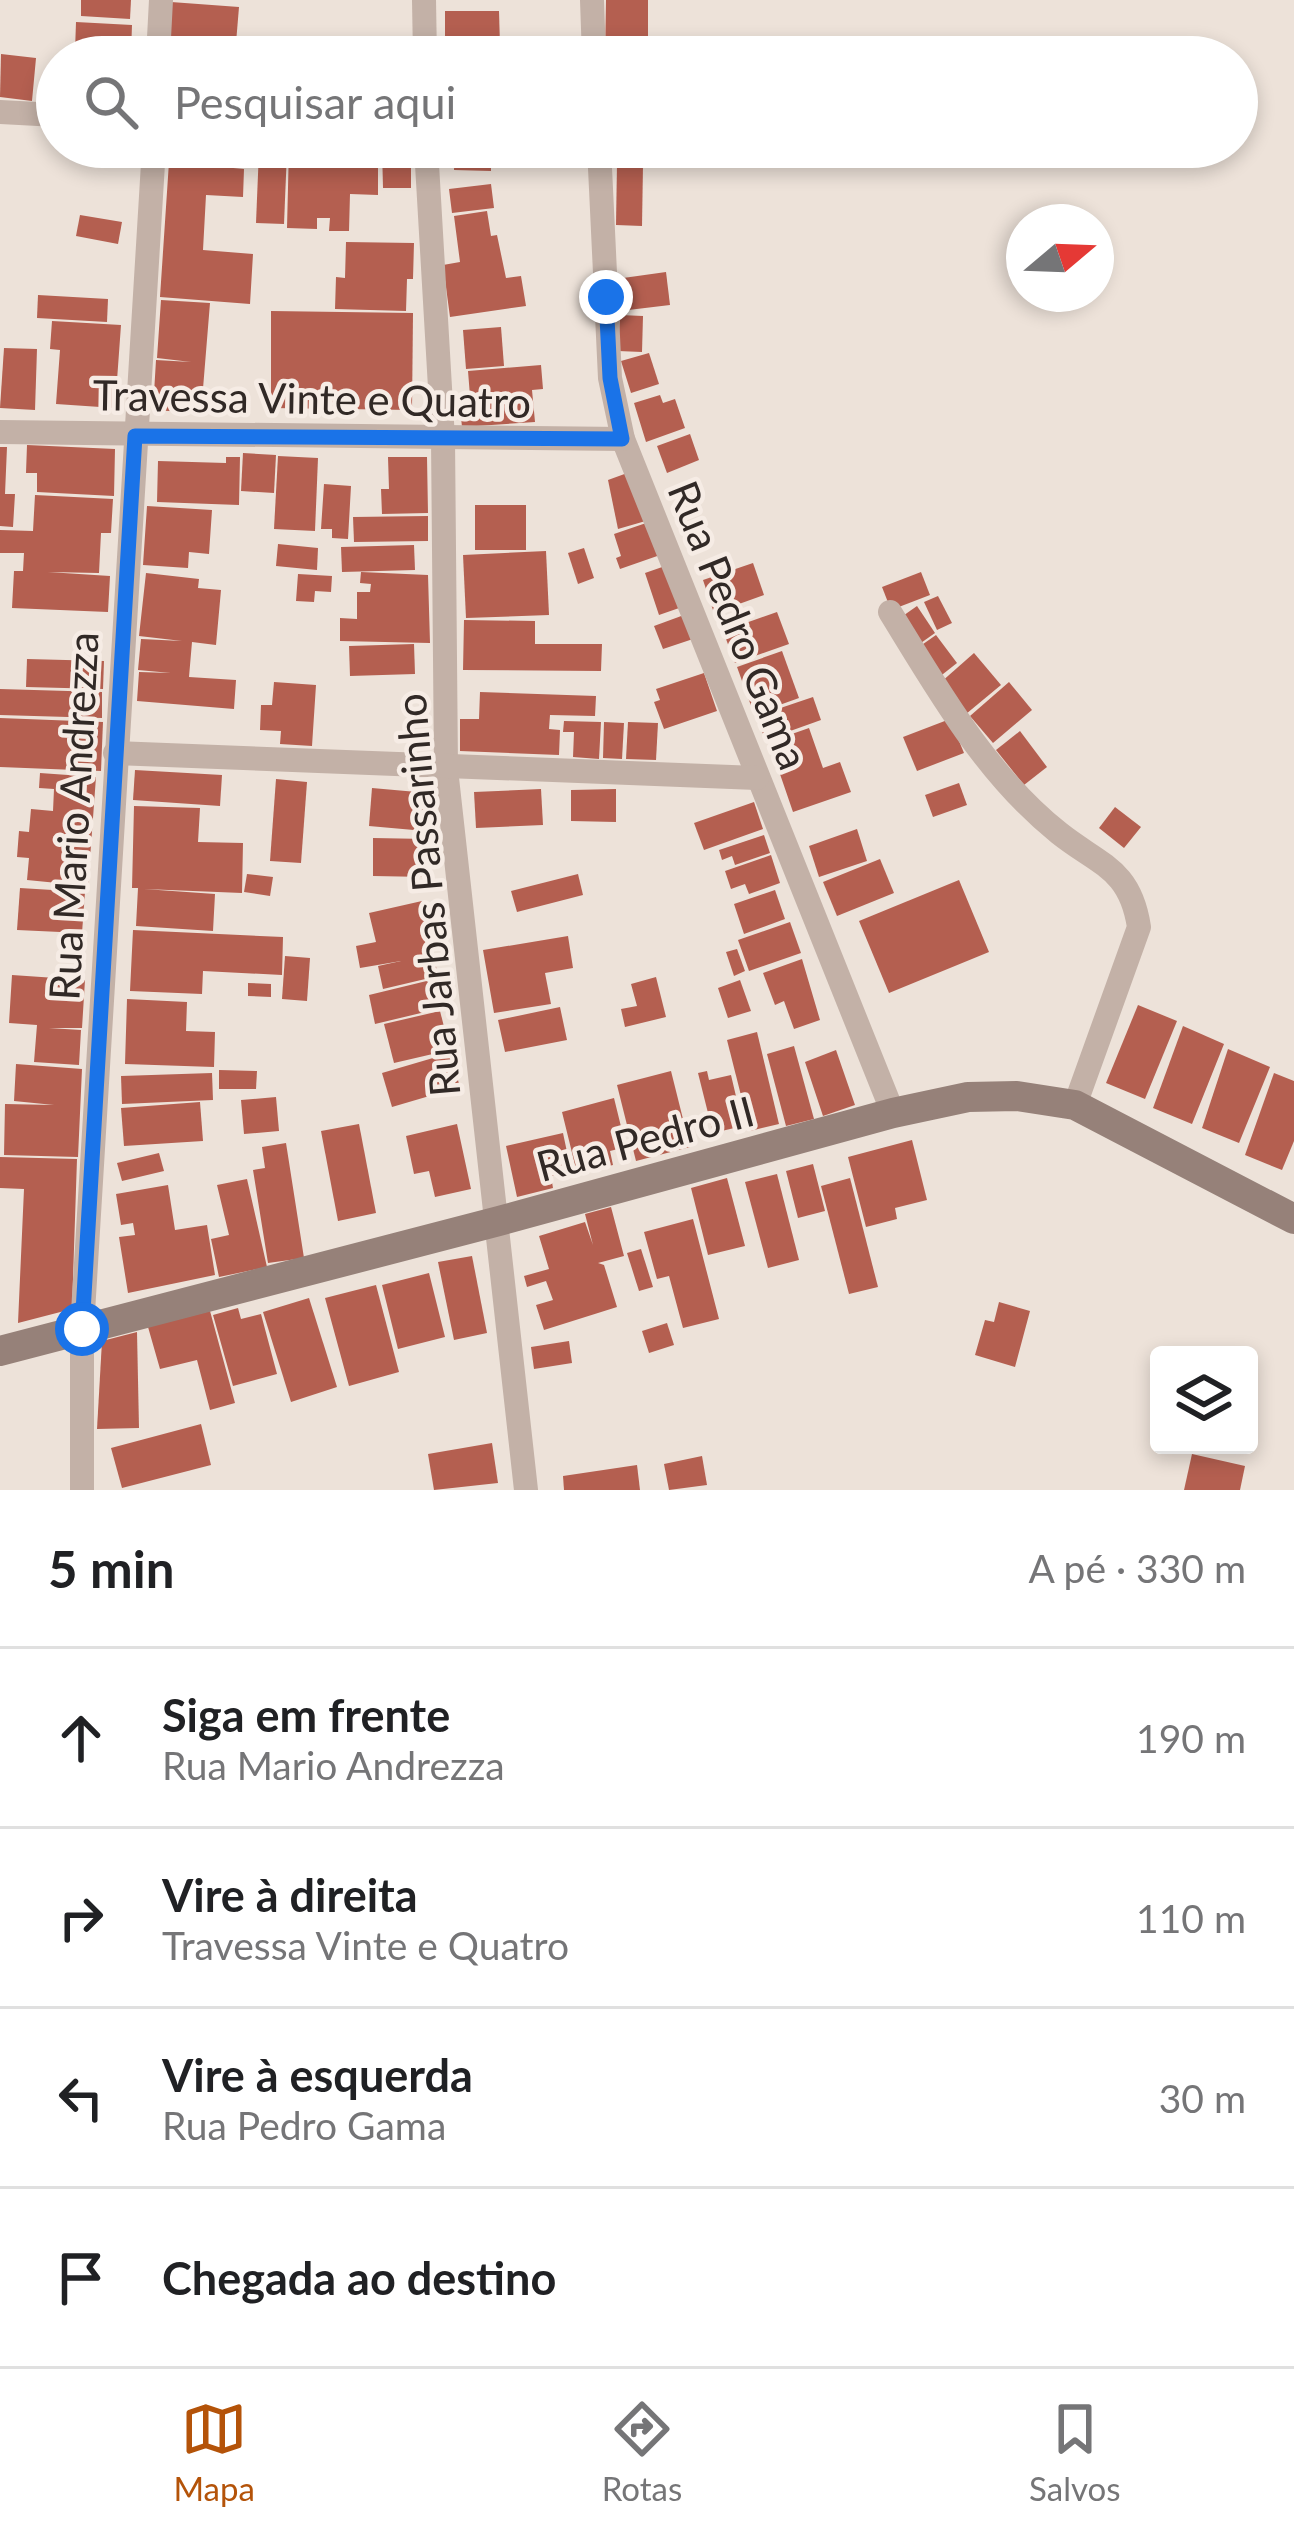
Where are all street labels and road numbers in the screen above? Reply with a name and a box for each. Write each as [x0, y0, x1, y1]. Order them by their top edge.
street label: Travessa Vinte e Quatro [92, 369, 532, 427]
street label: Rua Pedro Gama [658, 474, 820, 776]
street label: Rua Mario Andrezza [38, 630, 108, 1002]
street label: Rua Jarbas Passarinho [384, 691, 470, 1099]
street label: Rua Pedro II [531, 1085, 759, 1191]

